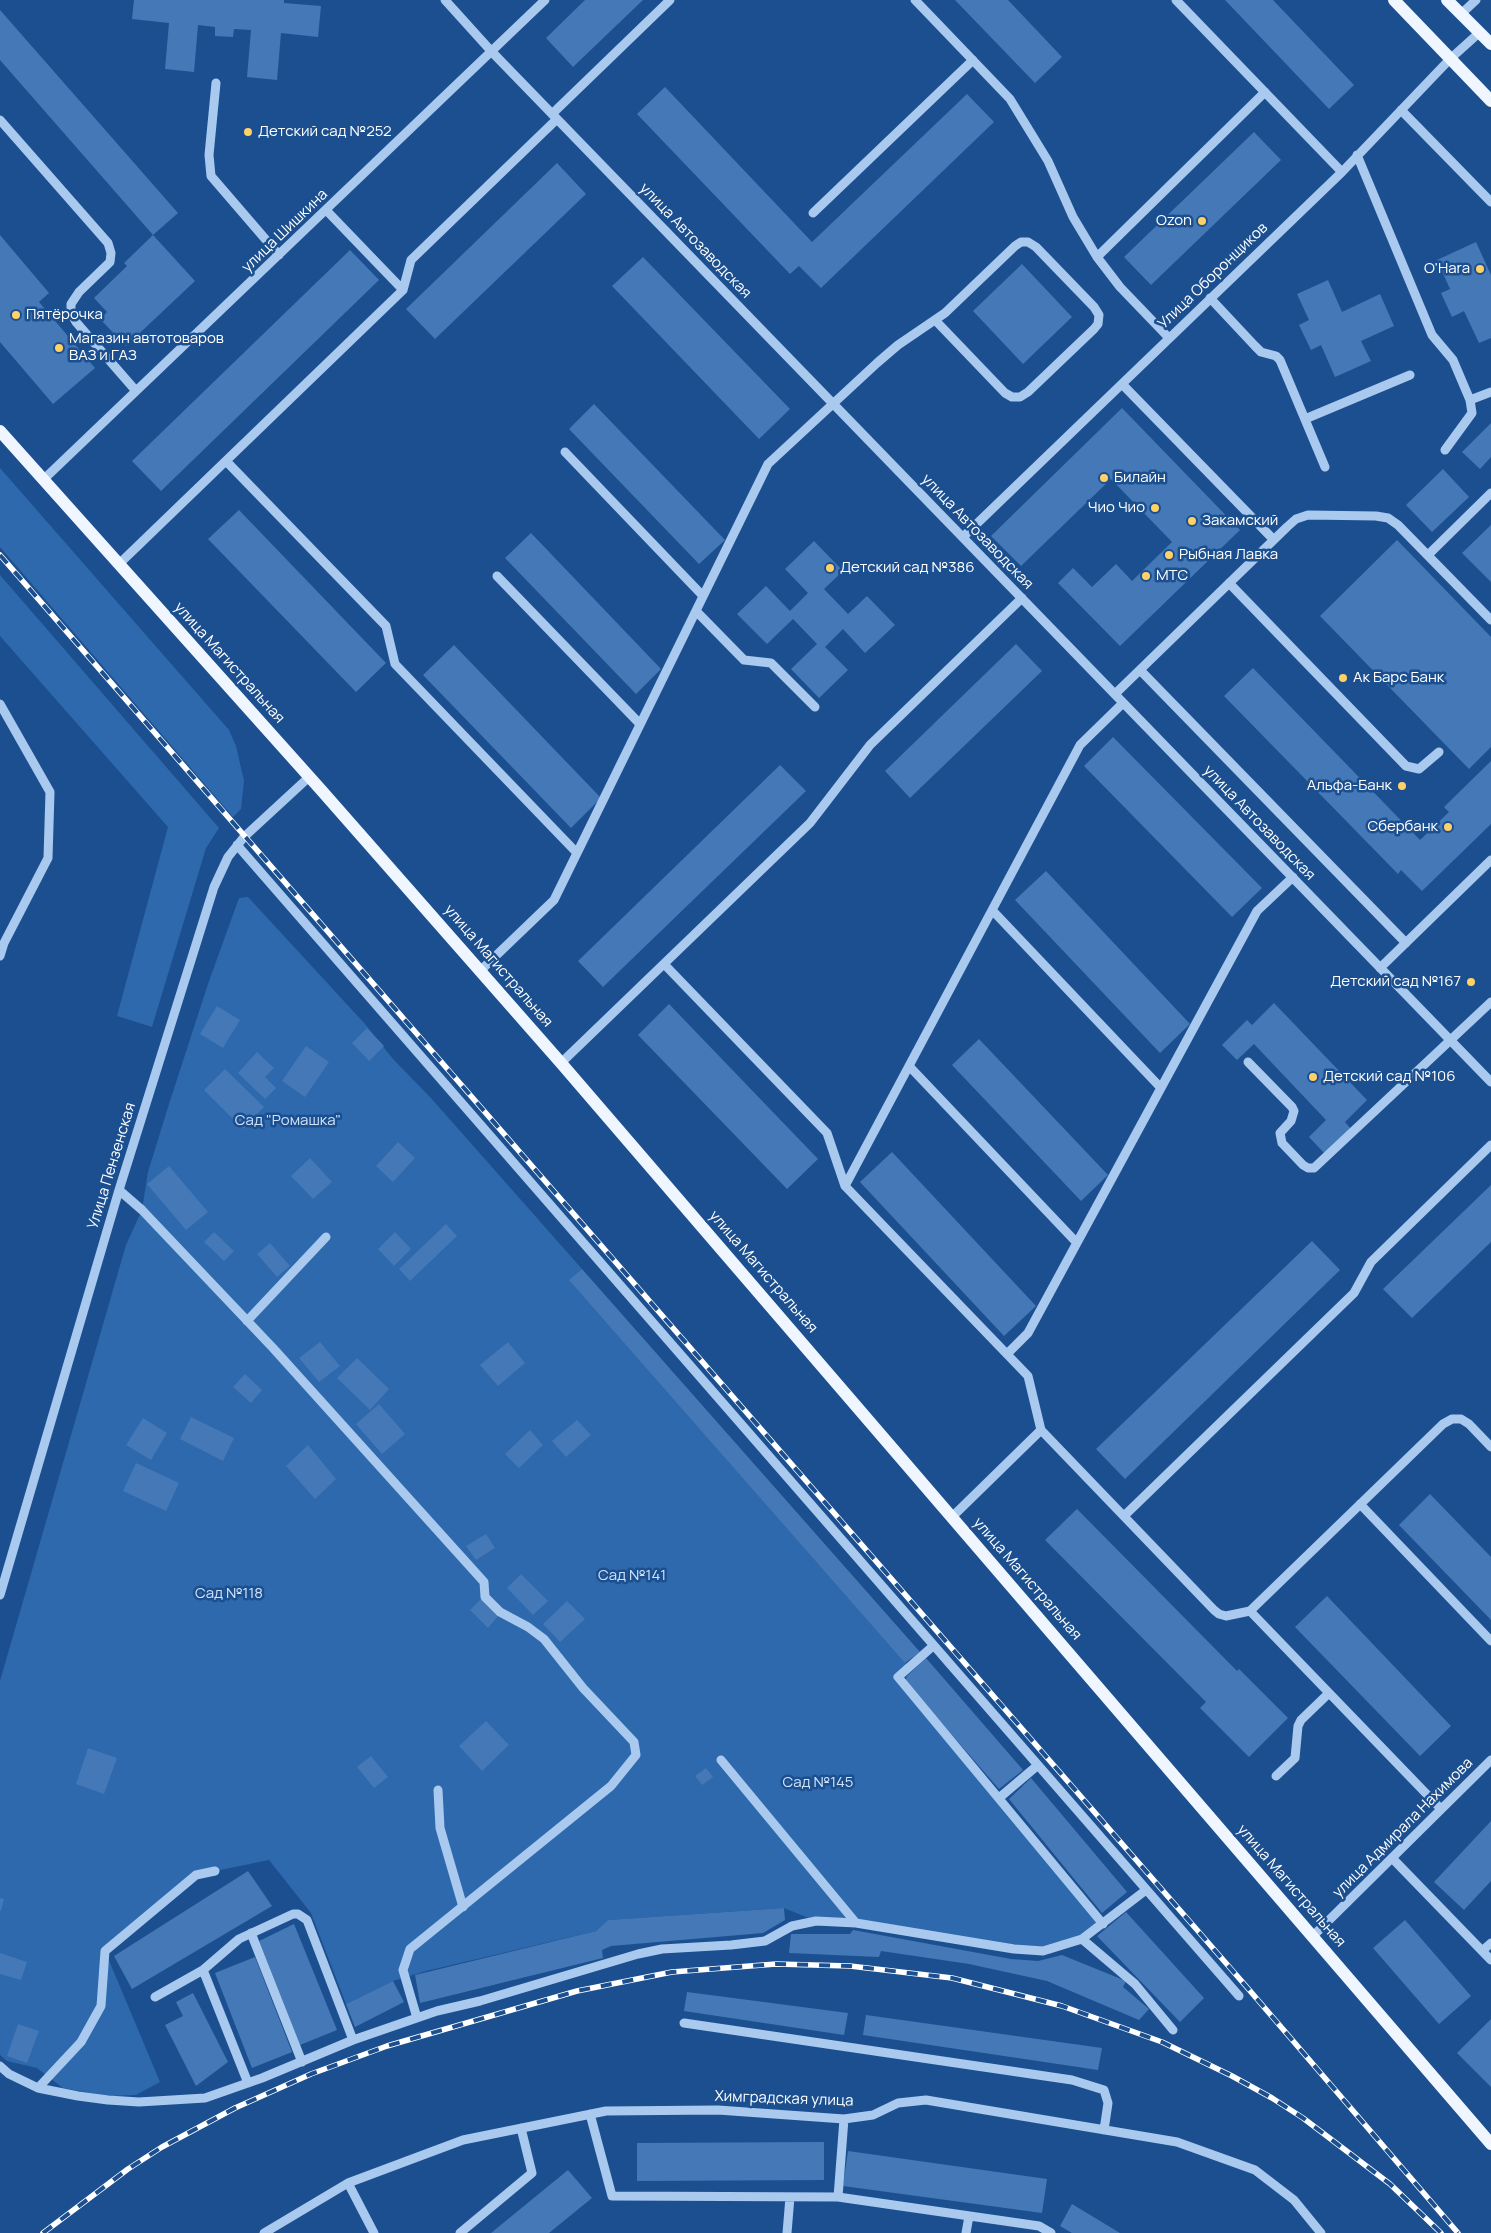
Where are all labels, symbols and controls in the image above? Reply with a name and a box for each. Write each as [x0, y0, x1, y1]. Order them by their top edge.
place label: Детский сад №252 [258, 123, 391, 141]
marker: Детский сад №252 [242, 126, 254, 138]
street label: улица Автозаводская [635, 180, 755, 302]
street label: улица Шишкина [238, 186, 332, 276]
place label: Ozon [1156, 212, 1192, 230]
marker: Ozon [1196, 215, 1208, 227]
street label: Улица Оборонщиков [1155, 219, 1271, 333]
place label: O'Hara [1424, 260, 1470, 278]
marker: O'Hara [1474, 263, 1486, 275]
place label: Пятёрочка [26, 306, 103, 324]
marker: Пятёрочка [10, 309, 22, 321]
place label: Магазин автотоваров ВАЗ и ГАЗ [69, 330, 224, 365]
marker: Магазин автотоваров ВАЗ и ГАЗ [53, 342, 65, 354]
place label: Билайн [1114, 469, 1166, 487]
street label: улица Автозаводская [917, 471, 1037, 593]
marker: Билайн [1098, 472, 1110, 484]
place label: Чио Чио [1088, 499, 1145, 517]
marker: Чио Чио [1149, 502, 1161, 514]
place label: Закамский [1202, 512, 1278, 530]
marker: Закамский [1186, 515, 1198, 527]
place label: Рыбная Лавка [1179, 546, 1278, 564]
marker: Рыбная Лавка [1163, 549, 1175, 561]
place label: Детский сад №386 [840, 559, 974, 577]
marker: Детский сад №386 [824, 562, 836, 574]
place label: МТС [1156, 567, 1188, 585]
marker: МТС [1140, 570, 1152, 582]
street label: улица Магистральная [170, 599, 288, 727]
place label: Ак Барс Банк [1353, 669, 1444, 687]
marker: Ак Барс Банк [1337, 672, 1349, 684]
street label: улица Автозаводская [1199, 762, 1319, 884]
place label: Альфа-Банк [1307, 777, 1392, 795]
marker: Альфа-Банк [1396, 780, 1408, 792]
place label: Сбербанк [1367, 818, 1438, 836]
marker: Сбербанк [1442, 821, 1454, 833]
street label: улица Магистральная [440, 901, 556, 1031]
place label: Детский сад №167 [1330, 973, 1461, 991]
marker: Детский сад №167 [1465, 976, 1477, 988]
place label: Детский сад №106 [1323, 1068, 1455, 1086]
marker: Детский сад №106 [1307, 1071, 1319, 1083]
street label: Улица Пензенская [84, 1100, 140, 1232]
park label: Сад "Ромашка" [235, 1112, 341, 1130]
street label: улица Магистральная [705, 1207, 821, 1337]
street label: улица Магистральная [969, 1514, 1085, 1644]
park label: Сад №141 [598, 1567, 666, 1585]
park label: Сад №118 [195, 1585, 263, 1603]
street label: улица Адмирала Нахимова [1329, 1754, 1477, 1902]
park label: Сад №145 [783, 1774, 853, 1792]
street label: улица Магистральная [1233, 1821, 1349, 1951]
street label: Химградская улица [714, 2088, 854, 2110]

